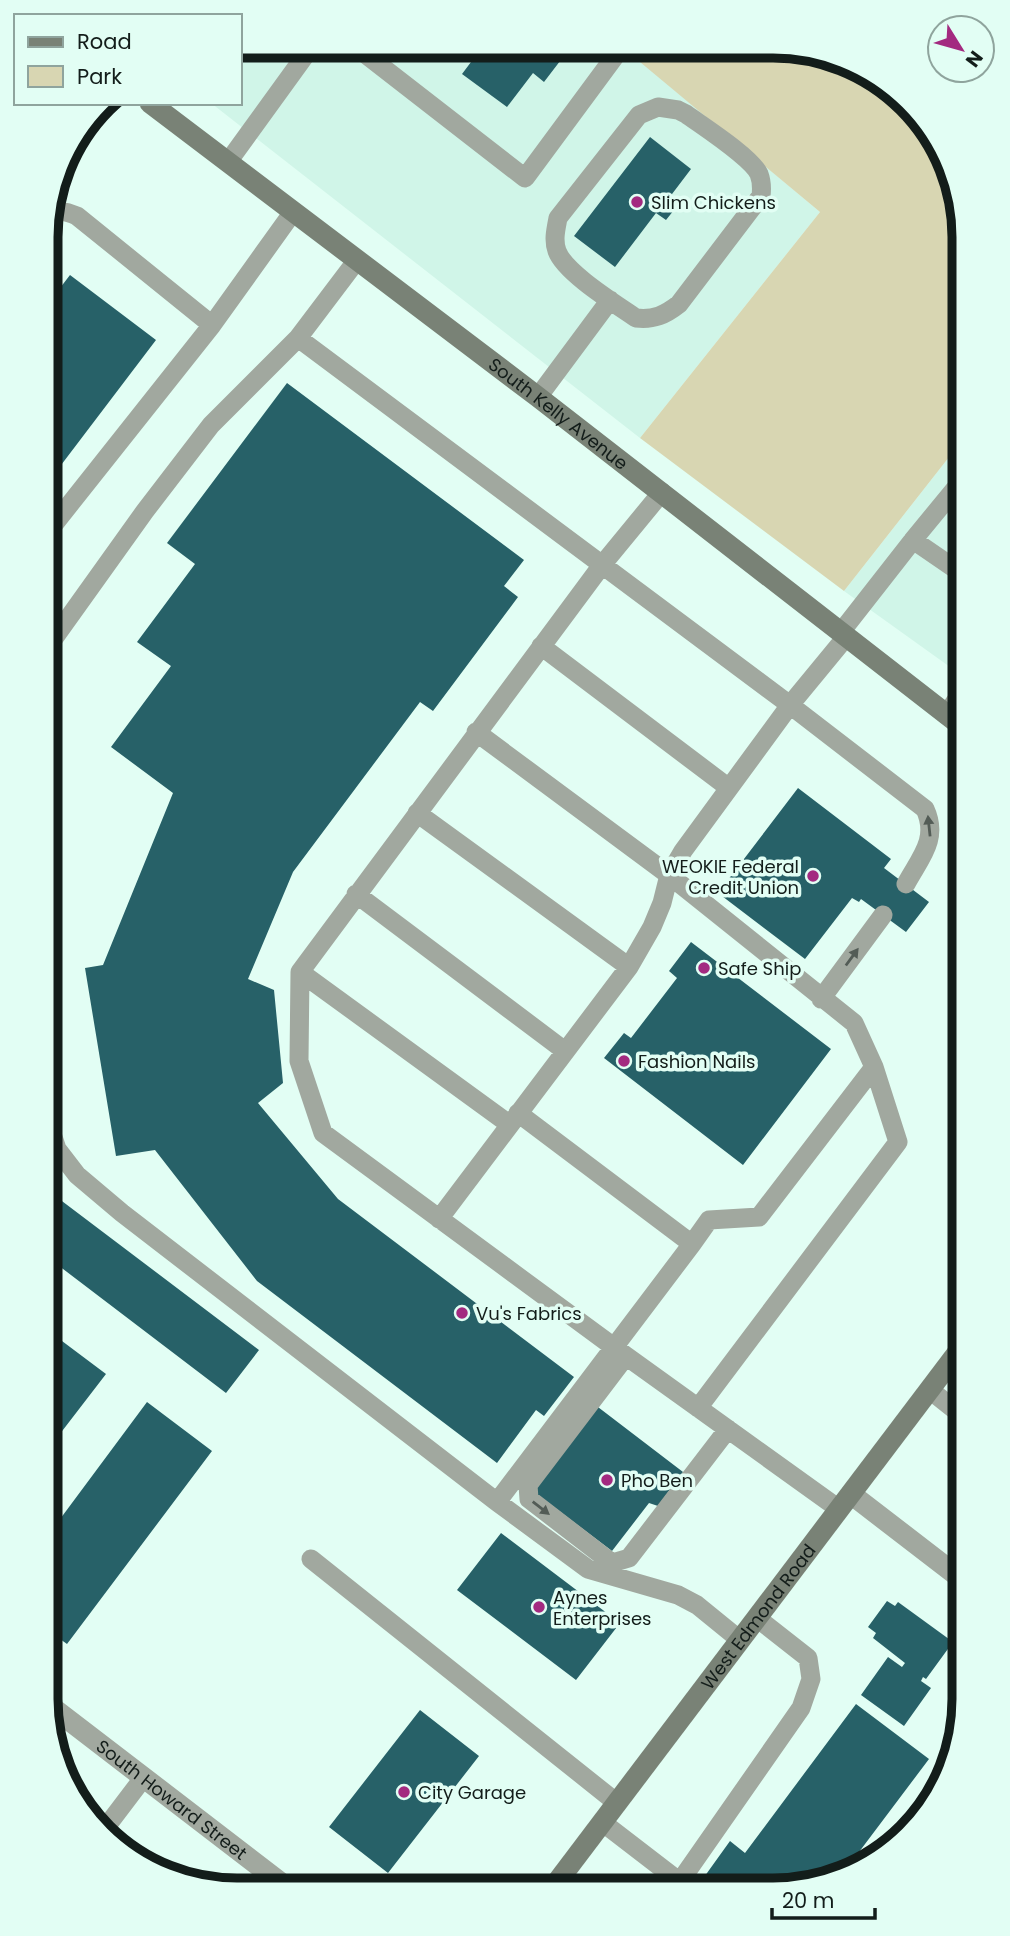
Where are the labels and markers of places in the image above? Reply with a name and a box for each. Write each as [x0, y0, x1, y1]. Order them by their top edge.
place label: Slim Chickens [651, 190, 776, 215]
marker: Slim Chickens [629, 194, 645, 210]
place label: WEOKIE Federal Credit Union [662, 854, 799, 900]
marker: WEOKIE Federal Credit Union [805, 868, 821, 884]
place label: Safe Ship [718, 956, 801, 981]
marker: Safe Ship [696, 960, 712, 976]
place label: Fashion Nails [638, 1049, 756, 1074]
marker: Fashion Nails [616, 1053, 632, 1069]
place label: Vu's Fabrics [476, 1301, 582, 1326]
marker: Vu's Fabrics [454, 1305, 470, 1321]
place label: Pho Ben [621, 1468, 693, 1493]
marker: Pho Ben [599, 1472, 615, 1488]
place label: Aynes Enterprises [553, 1585, 651, 1631]
marker: Aynes Enterprises [531, 1599, 547, 1615]
place label: City Garage [418, 1780, 526, 1805]
marker: City Garage [396, 1784, 412, 1800]

